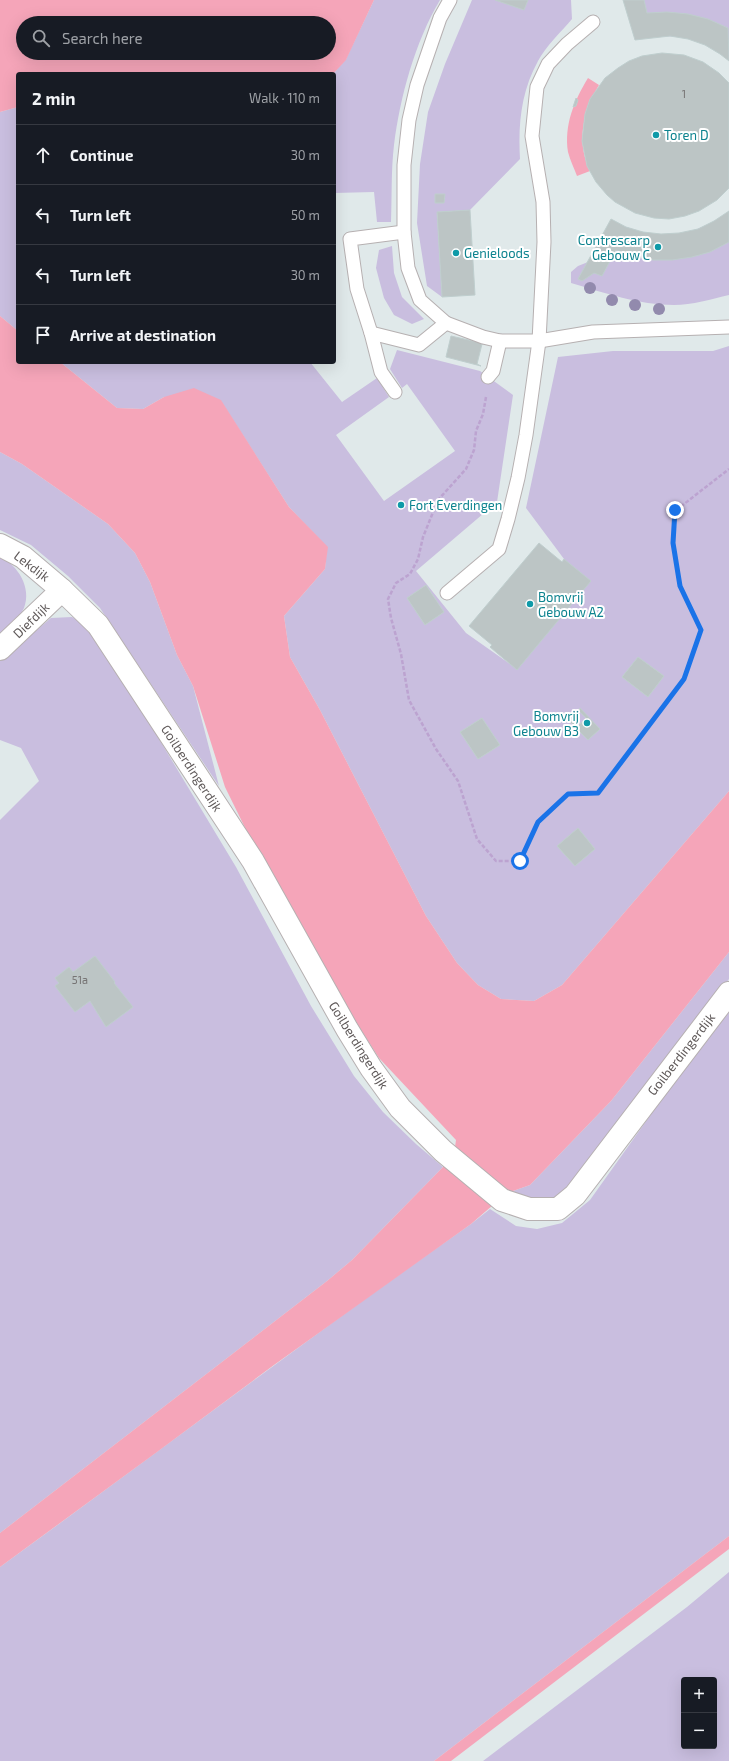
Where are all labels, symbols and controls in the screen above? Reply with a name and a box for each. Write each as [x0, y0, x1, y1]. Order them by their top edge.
search box [16, 16, 336, 60]
icon: search [30, 27, 52, 49]
text: Search here [62, 29, 143, 47]
house number: 1 [682, 87, 686, 100]
text: 2 min [32, 88, 75, 108]
text: Walk · 110 m [249, 90, 320, 106]
place label: Toren D [664, 127, 709, 143]
marker: Toren D [651, 130, 661, 140]
icon: ahead [32, 144, 54, 166]
text: Continue [70, 146, 133, 164]
text: 30 m [291, 147, 320, 163]
icon: left [32, 204, 54, 226]
text: Turn left [70, 206, 131, 224]
text: 50 m [291, 207, 320, 223]
place label: Contrescarp Gebouw C [578, 232, 650, 263]
marker: Contrescarp Gebouw C [653, 242, 663, 252]
place label: Genieloods [464, 245, 530, 261]
marker: Genieloods [451, 248, 461, 258]
icon: left [32, 264, 54, 286]
text: Turn left [70, 266, 131, 284]
text: 30 m [291, 267, 320, 283]
icon: arrive [32, 324, 54, 346]
text: Arrive at destination [70, 326, 216, 344]
place label: Fort Everdingen [409, 497, 502, 513]
marker: Fort Everdingen [396, 500, 406, 510]
route end [666, 501, 684, 519]
street label: Lekdijk [11, 547, 53, 585]
place label: Bomvrij Gebouw A2 [538, 589, 604, 620]
street label: Diefdijk [10, 599, 53, 641]
marker: Bomvrij Gebouw A2 [525, 599, 535, 609]
place label: Bomvrij Gebouw B3 [513, 708, 579, 739]
marker: Bomvrij Gebouw B3 [582, 718, 592, 728]
street label: Goilberdingerdijk [158, 722, 226, 815]
route start [511, 852, 529, 870]
house number: 51a [72, 973, 88, 986]
street label: Goilberdingerdijk [326, 998, 393, 1092]
street label: Goilberdingerdijk [644, 1009, 718, 1098]
map controls [681, 1677, 717, 1749]
button: + [681, 1677, 717, 1713]
button: − [681, 1713, 717, 1749]

